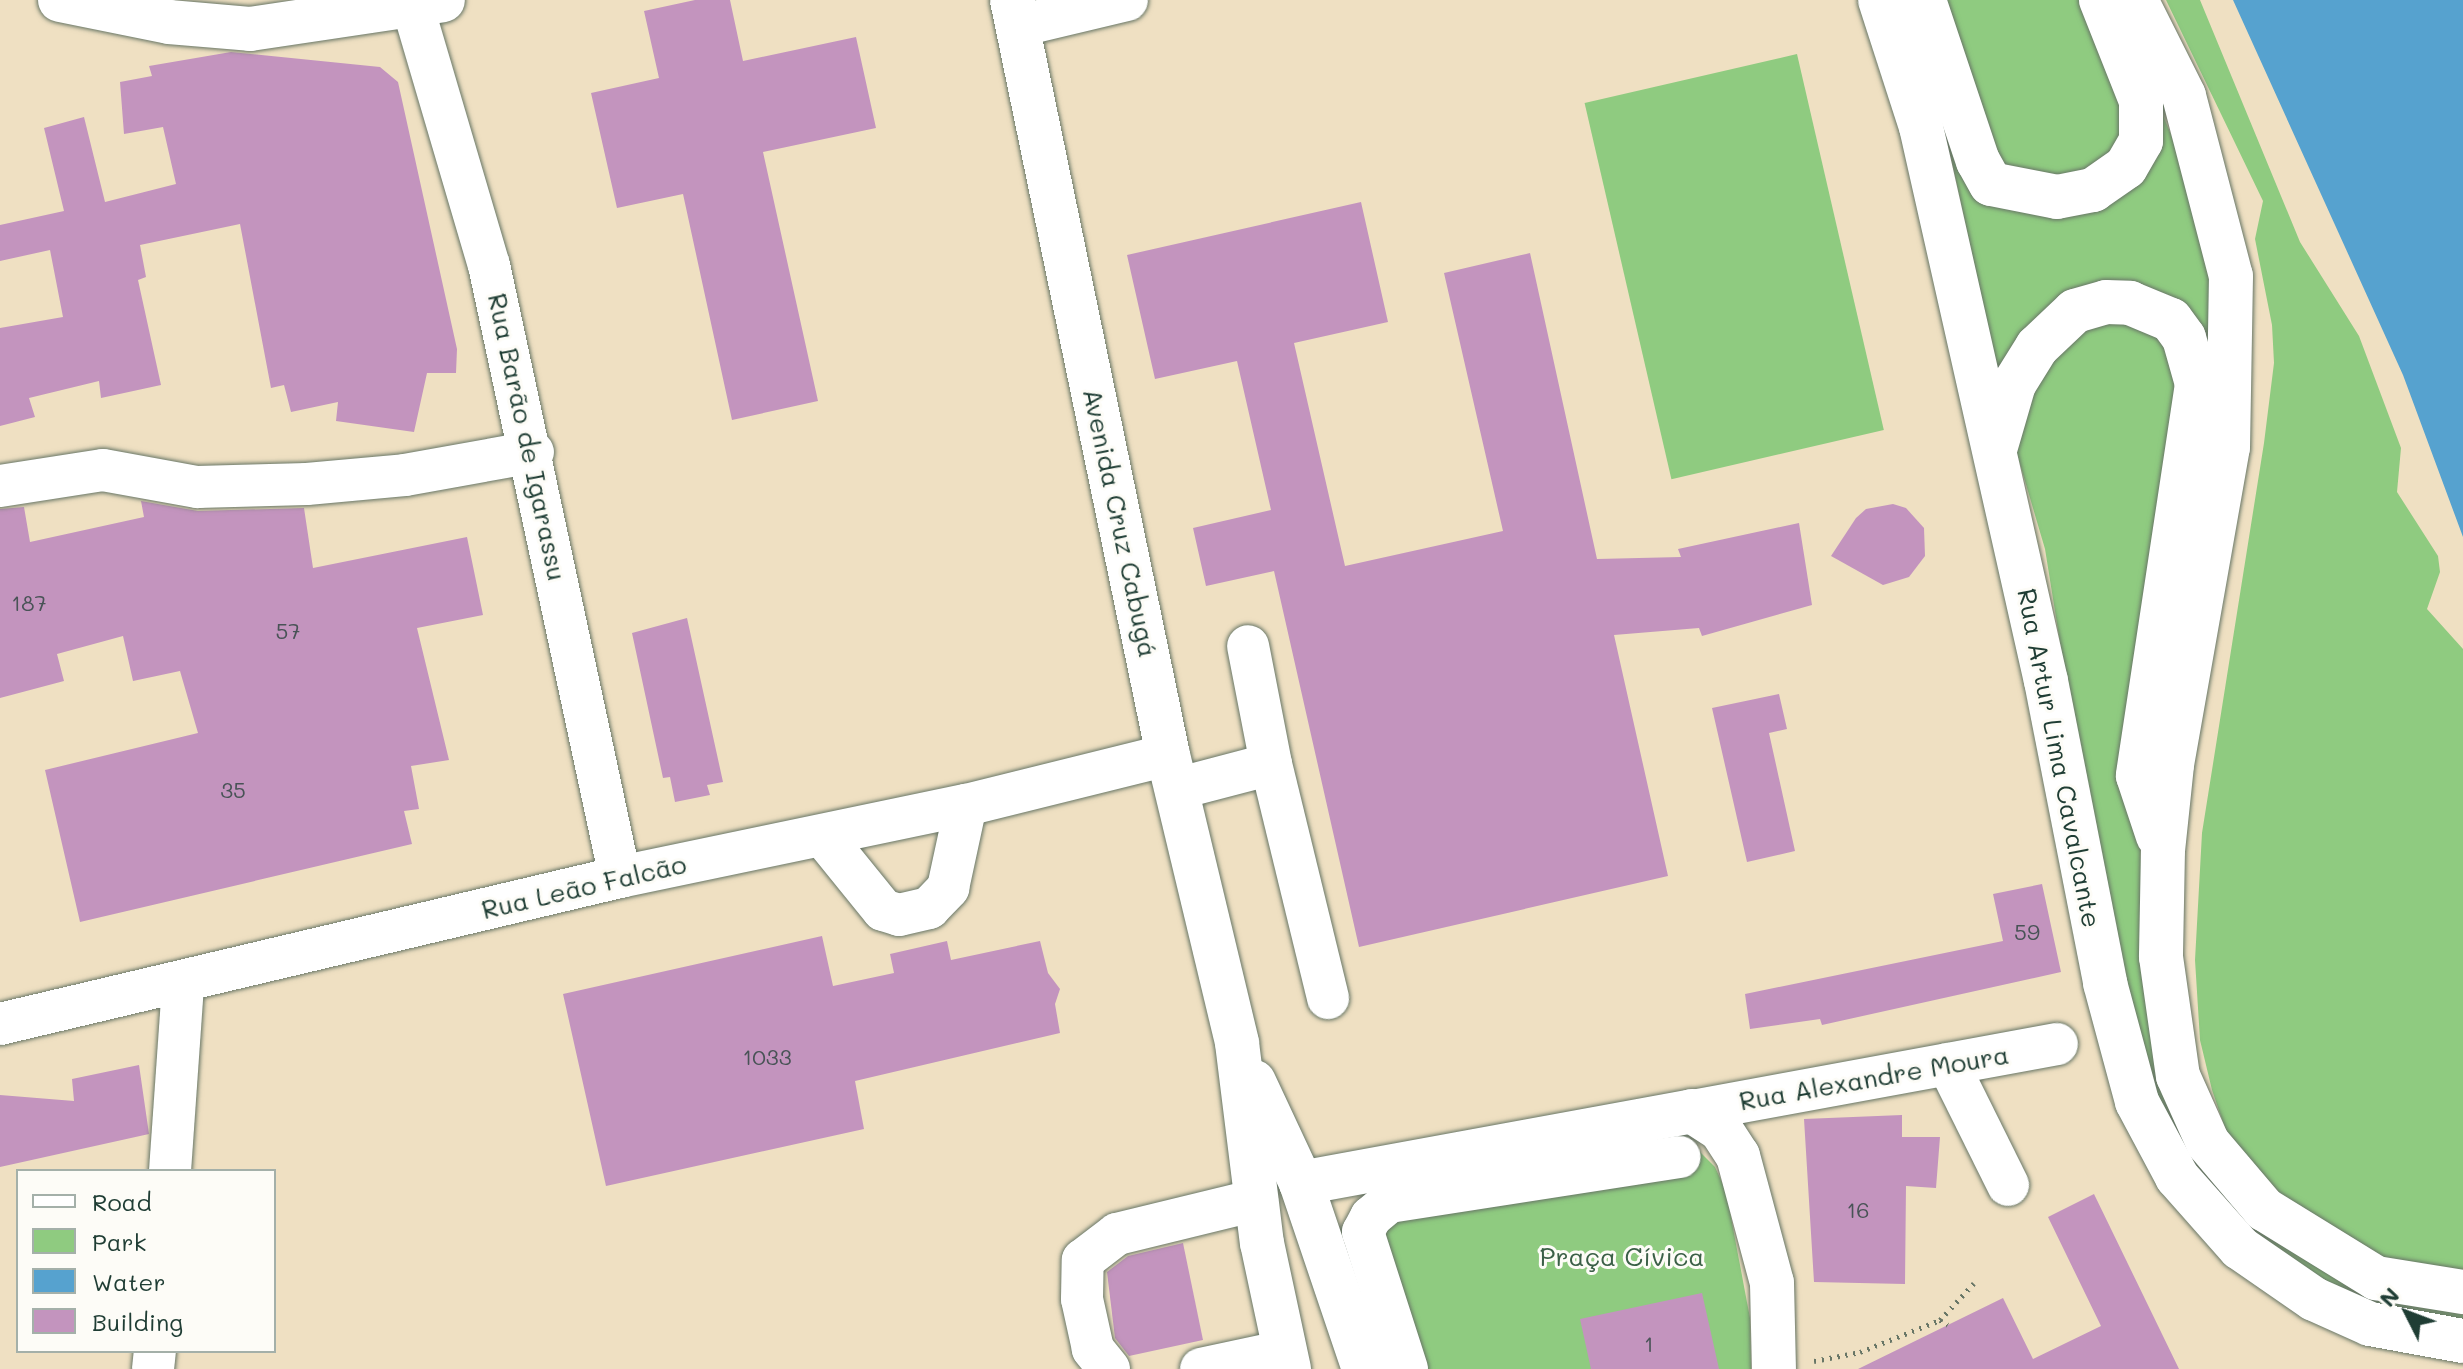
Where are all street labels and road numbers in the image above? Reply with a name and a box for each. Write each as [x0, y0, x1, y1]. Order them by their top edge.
street label: Rua Barão de Igarassu [481, 290, 573, 584]
street label: Avenida Cruz Cabugá [1076, 386, 1164, 660]
street label: Rua Artur Lima Cavalcante [2011, 586, 2107, 930]
street label: Rua Leão Falcão [479, 848, 689, 926]
street label: Rua Alexandre Moura [1737, 1039, 2011, 1117]

